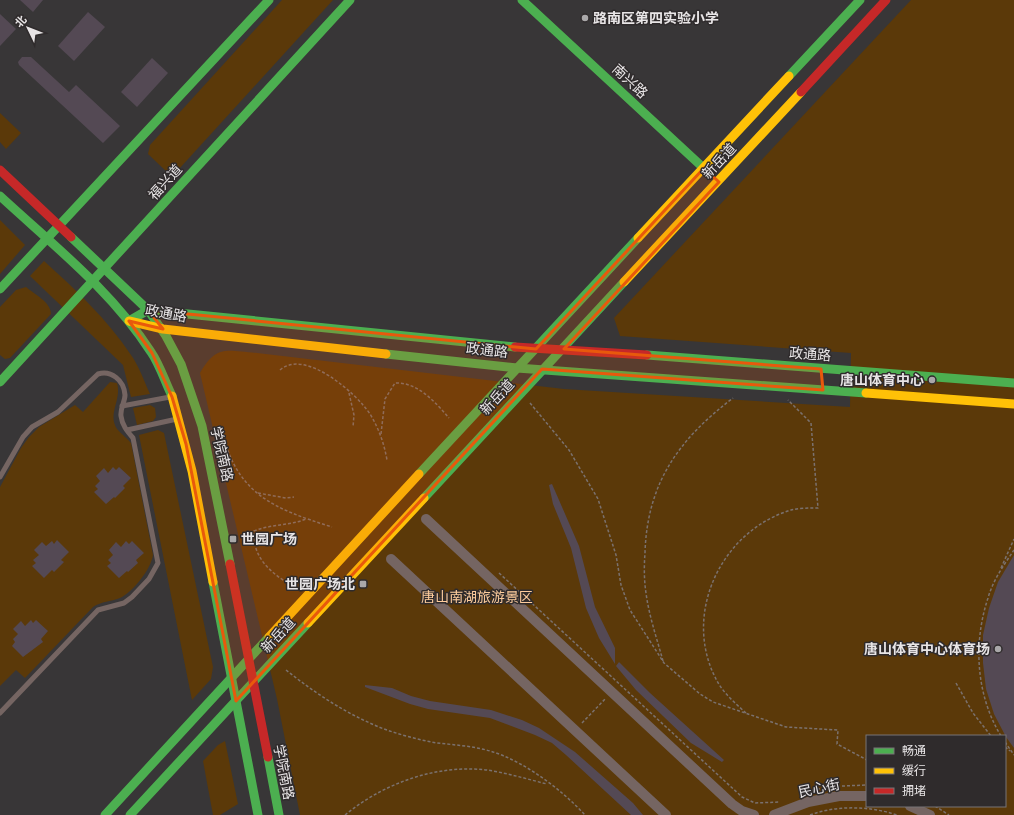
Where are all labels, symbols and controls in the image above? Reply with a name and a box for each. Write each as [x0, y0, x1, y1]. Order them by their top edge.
north arrow [8, 8, 48, 48]
place label: 路南区第四实验小学 [593, 10, 719, 26]
text: 北 [13, 13, 29, 29]
marker: 路南区第四实验小学 [580, 13, 590, 23]
street label: 南兴路 [609, 61, 651, 101]
street label: 新岳道 [699, 140, 739, 182]
street label: 福兴道 [145, 161, 185, 203]
street label: 政通路 [144, 301, 188, 325]
street label: 政通路 [465, 340, 509, 360]
street label: 政通路 [788, 345, 832, 363]
place label: 唐山体育中心 [840, 372, 924, 388]
marker: 唐山体育中心 [927, 375, 937, 385]
street label: 新岳道 [477, 376, 517, 418]
street label: 学院南路 [208, 425, 236, 483]
place label: 世园广场 [241, 531, 297, 547]
marker: 世园广场 [228, 534, 238, 544]
place label: 世园广场北 [285, 576, 355, 592]
marker: 世园广场北 [358, 579, 368, 589]
park label: 唐山南湖旅游景区 [421, 589, 533, 605]
street label: 新岳道 [258, 614, 298, 656]
place label: 唐山体育中心体育场 [864, 641, 990, 657]
marker: 唐山体育中心体育场 [993, 644, 1003, 654]
legend [866, 735, 1006, 807]
street label: 学院南路 [271, 743, 297, 801]
text: 畅通 [902, 744, 926, 758]
text: 缓行 [902, 764, 926, 778]
street label: 民心街 [797, 776, 841, 800]
text: 拥堵 [902, 784, 926, 798]

